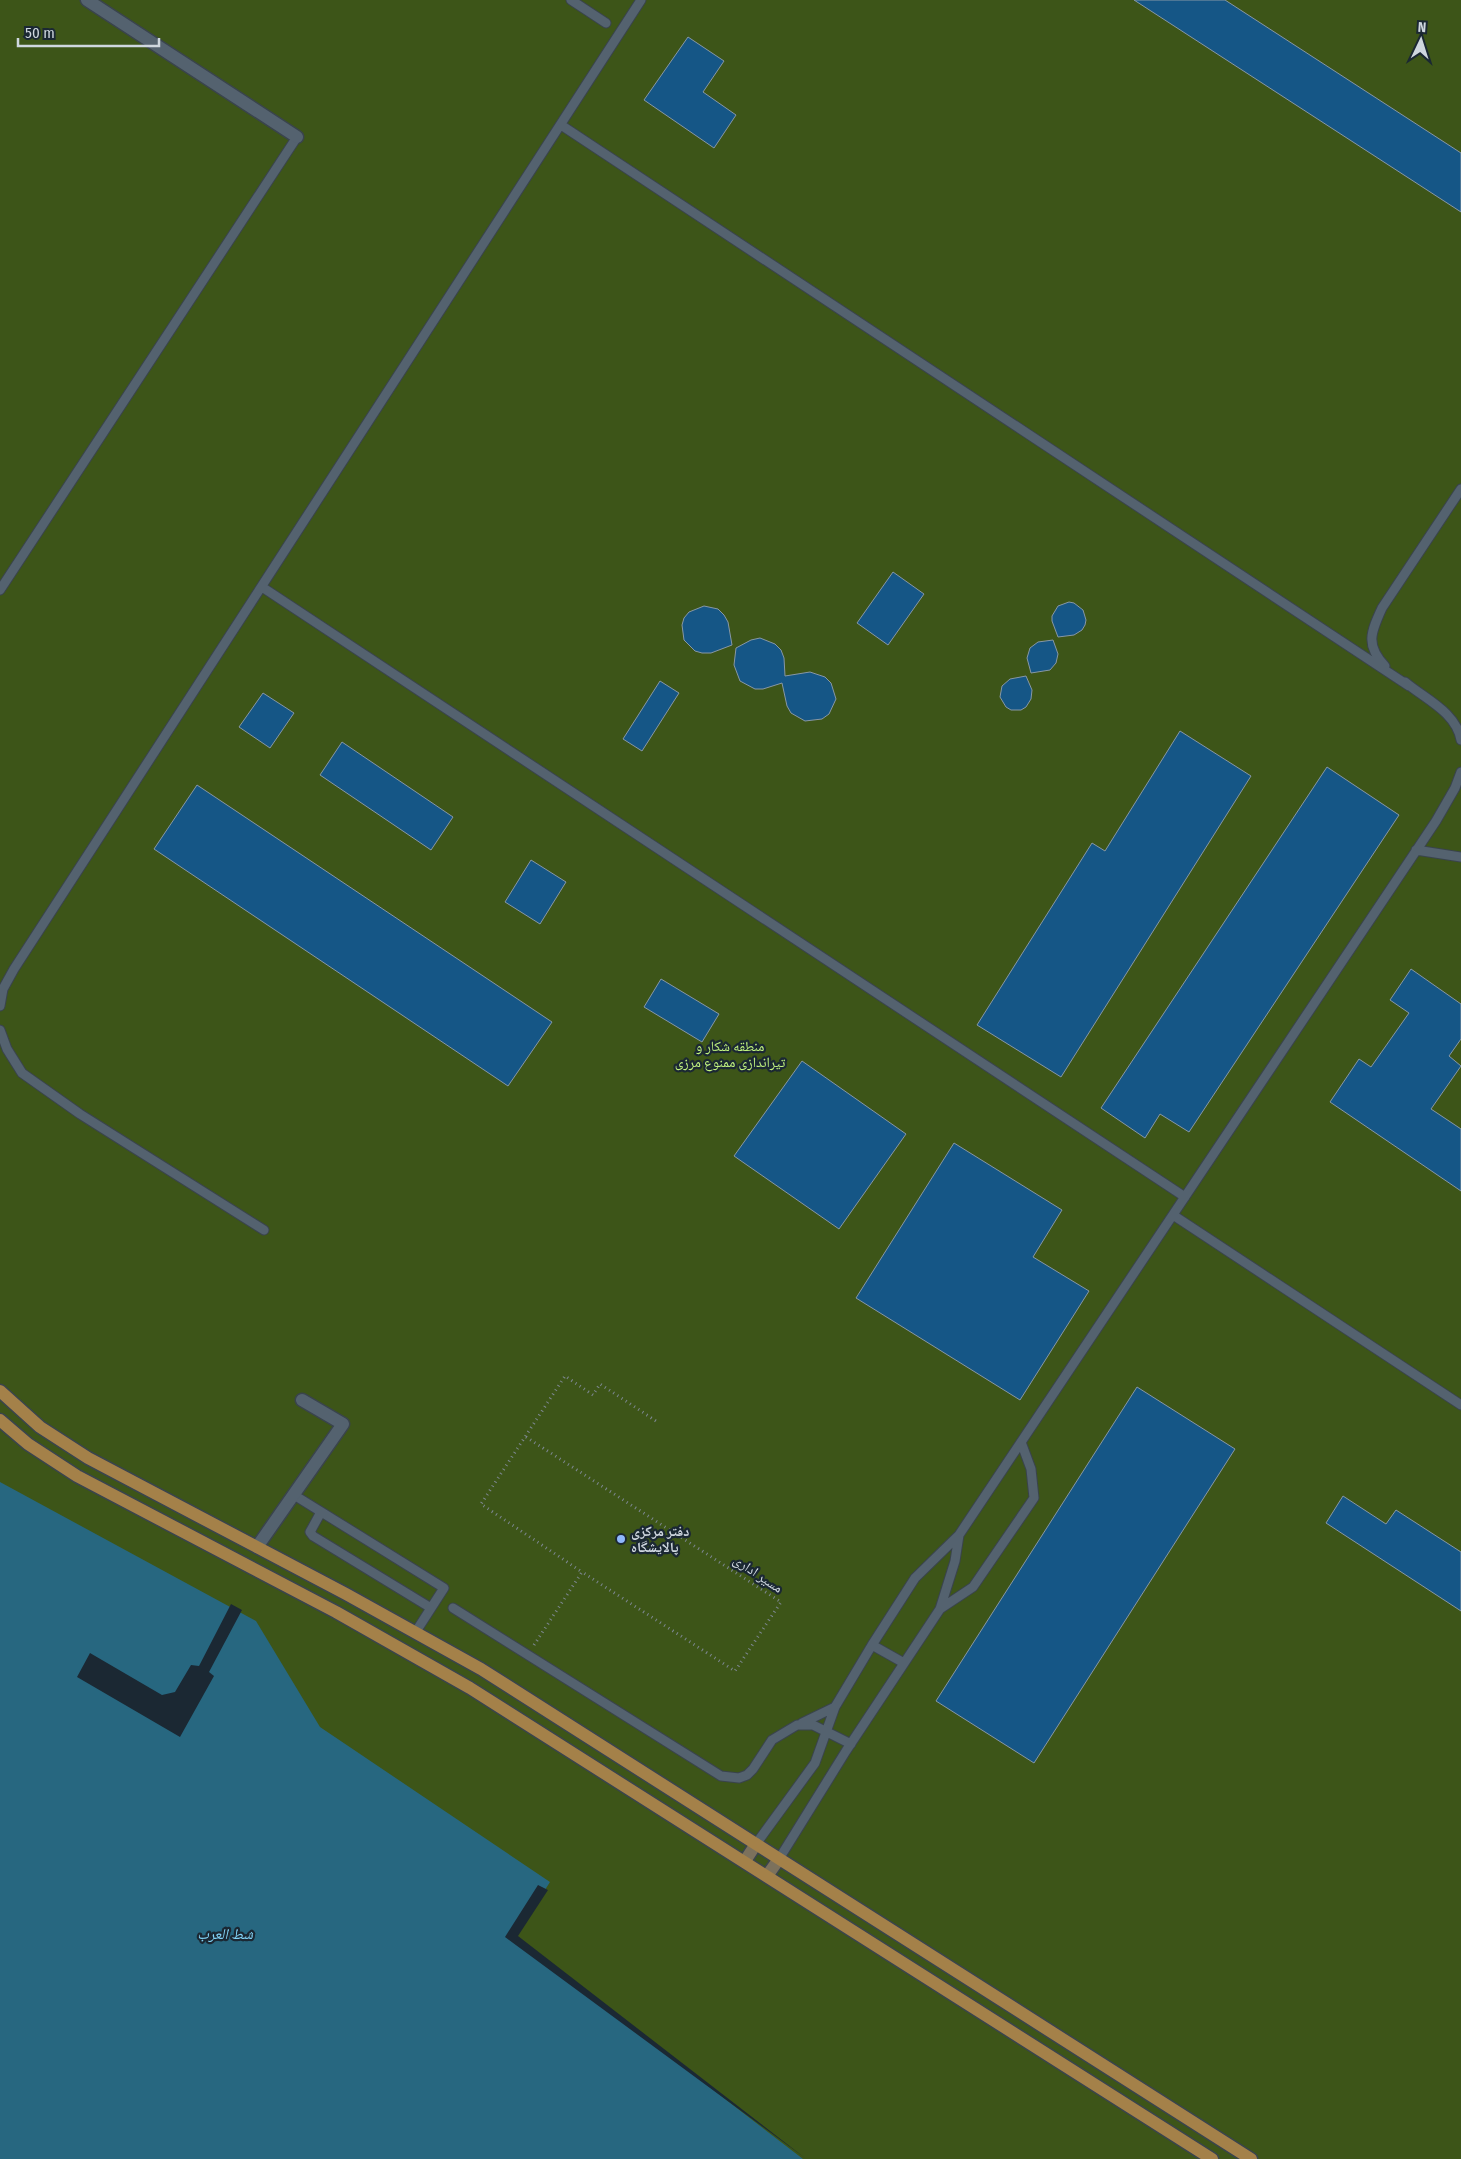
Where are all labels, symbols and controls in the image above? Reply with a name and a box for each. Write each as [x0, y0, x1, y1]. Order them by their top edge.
scale bar [18, 15, 159, 47]
north arrow [1396, 15, 1446, 65]
text: N [1417, 19, 1427, 36]
text: 50 m [25, 24, 55, 42]
park label: منطقه شکار و تیراندازی ممنوع مرزی [675, 1038, 786, 1072]
place label: دفتر مرکزی پالایشگاه [631, 1523, 689, 1556]
marker: دفتر مرکزی پالایشگاه [615, 1533, 627, 1545]
street label: مسیر اداری [730, 1551, 786, 1597]
water label: شط العرب [197, 1925, 253, 1943]

